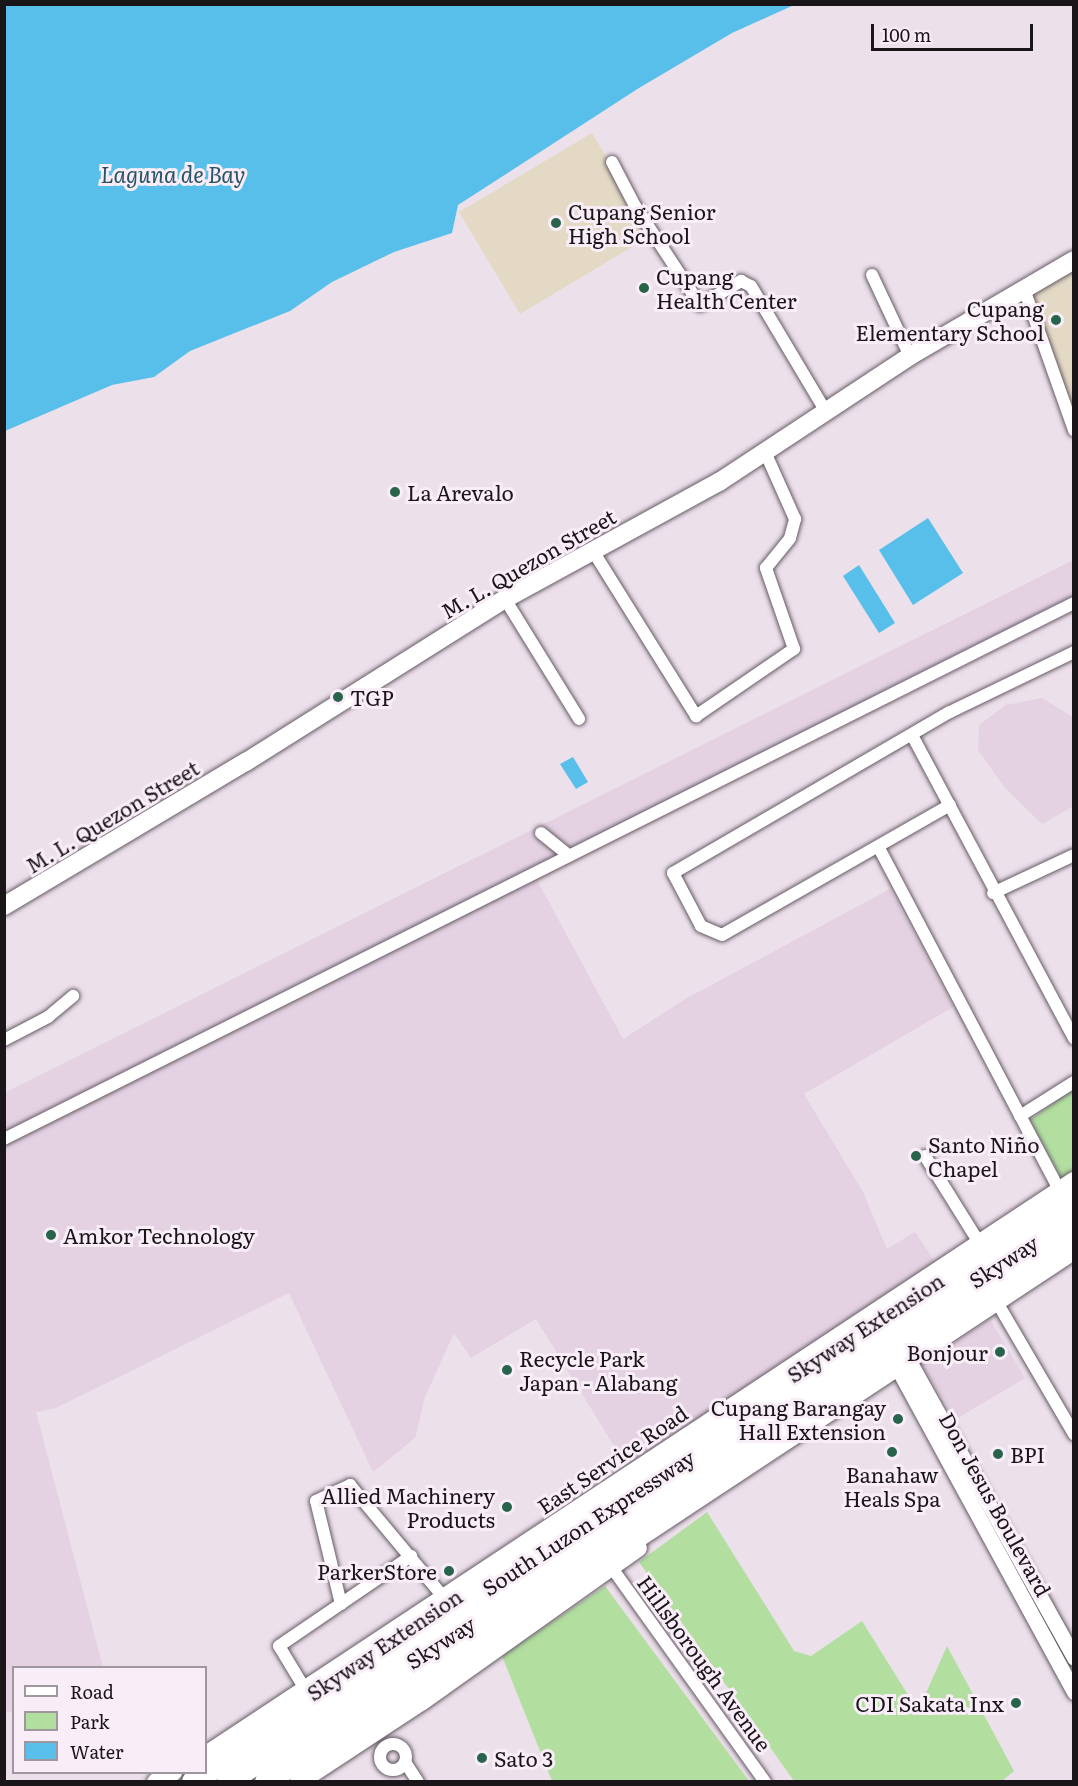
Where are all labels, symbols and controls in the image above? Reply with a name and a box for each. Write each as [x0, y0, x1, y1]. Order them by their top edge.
scale bar [874, 12, 1036, 50]
text: 100 m [882, 21, 931, 48]
water label: Laguna de Bay [101, 161, 245, 187]
place label: Cupang Senior High School [568, 198, 716, 248]
marker: Cupang Senior High School [549, 216, 563, 230]
place label: Cupang Health Center [656, 263, 797, 313]
marker: Cupang Health Center [637, 281, 651, 295]
place label: Cupang Elementary School [855, 295, 1044, 345]
marker: Cupang Elementary School [1049, 313, 1063, 327]
place label: La Arevalo [407, 479, 514, 505]
marker: La Arevalo [388, 485, 402, 499]
street label: M. L. Quezon Street [436, 503, 620, 623]
place label: TGP [350, 684, 394, 710]
marker: TGP [331, 690, 345, 704]
street label: M. L. Quezon Street [21, 754, 203, 878]
place label: Santo Niño Chapel [928, 1131, 1040, 1181]
marker: Santo Niño Chapel [909, 1149, 923, 1163]
place label: Amkor Technology [63, 1222, 255, 1248]
marker: Amkor Technology [44, 1228, 58, 1242]
street label: Skyway [964, 1229, 1042, 1293]
street label: Skyway Extension [782, 1267, 948, 1387]
place label: Bonjour [907, 1339, 988, 1365]
place label: Recycle Park Japan - Alabang [519, 1345, 677, 1395]
marker: Bonjour [993, 1345, 1007, 1359]
marker: Recycle Park Japan - Alabang [500, 1363, 514, 1377]
place label: Cupang Barangay Hall Extension [711, 1394, 886, 1444]
street label: East Service Road [532, 1399, 692, 1519]
street label: Don Jesus Boulevard [935, 1408, 1057, 1600]
marker: Cupang Barangay Hall Extension [891, 1412, 905, 1426]
place label: BPI [1010, 1441, 1045, 1467]
street label: South Luzon Expressway [477, 1444, 699, 1600]
marker: Banahaw Heals Spa [885, 1445, 899, 1459]
marker: BPI [991, 1447, 1005, 1461]
place label: Banahaw Heals Spa [843, 1461, 941, 1511]
place label: Allied Machinery Products [321, 1482, 495, 1532]
marker: Allied Machinery Products [500, 1500, 514, 1514]
place label: ParkerStore [317, 1558, 437, 1584]
marker: ParkerStore [442, 1564, 456, 1578]
street label: Hillsborough Avenue [633, 1570, 777, 1756]
street label: Skyway Extension [302, 1583, 466, 1705]
street label: Skyway [401, 1610, 479, 1674]
legend [12, 1666, 207, 1774]
text: Road [70, 1678, 114, 1705]
place label: CDI Sakata Inx [855, 1690, 1004, 1716]
marker: CDI Sakata Inx [1009, 1696, 1023, 1710]
text: Park [70, 1708, 109, 1735]
text: Water [70, 1738, 123, 1765]
place label: Sato 3 [494, 1745, 553, 1771]
marker: Sato 3 [475, 1751, 489, 1765]

